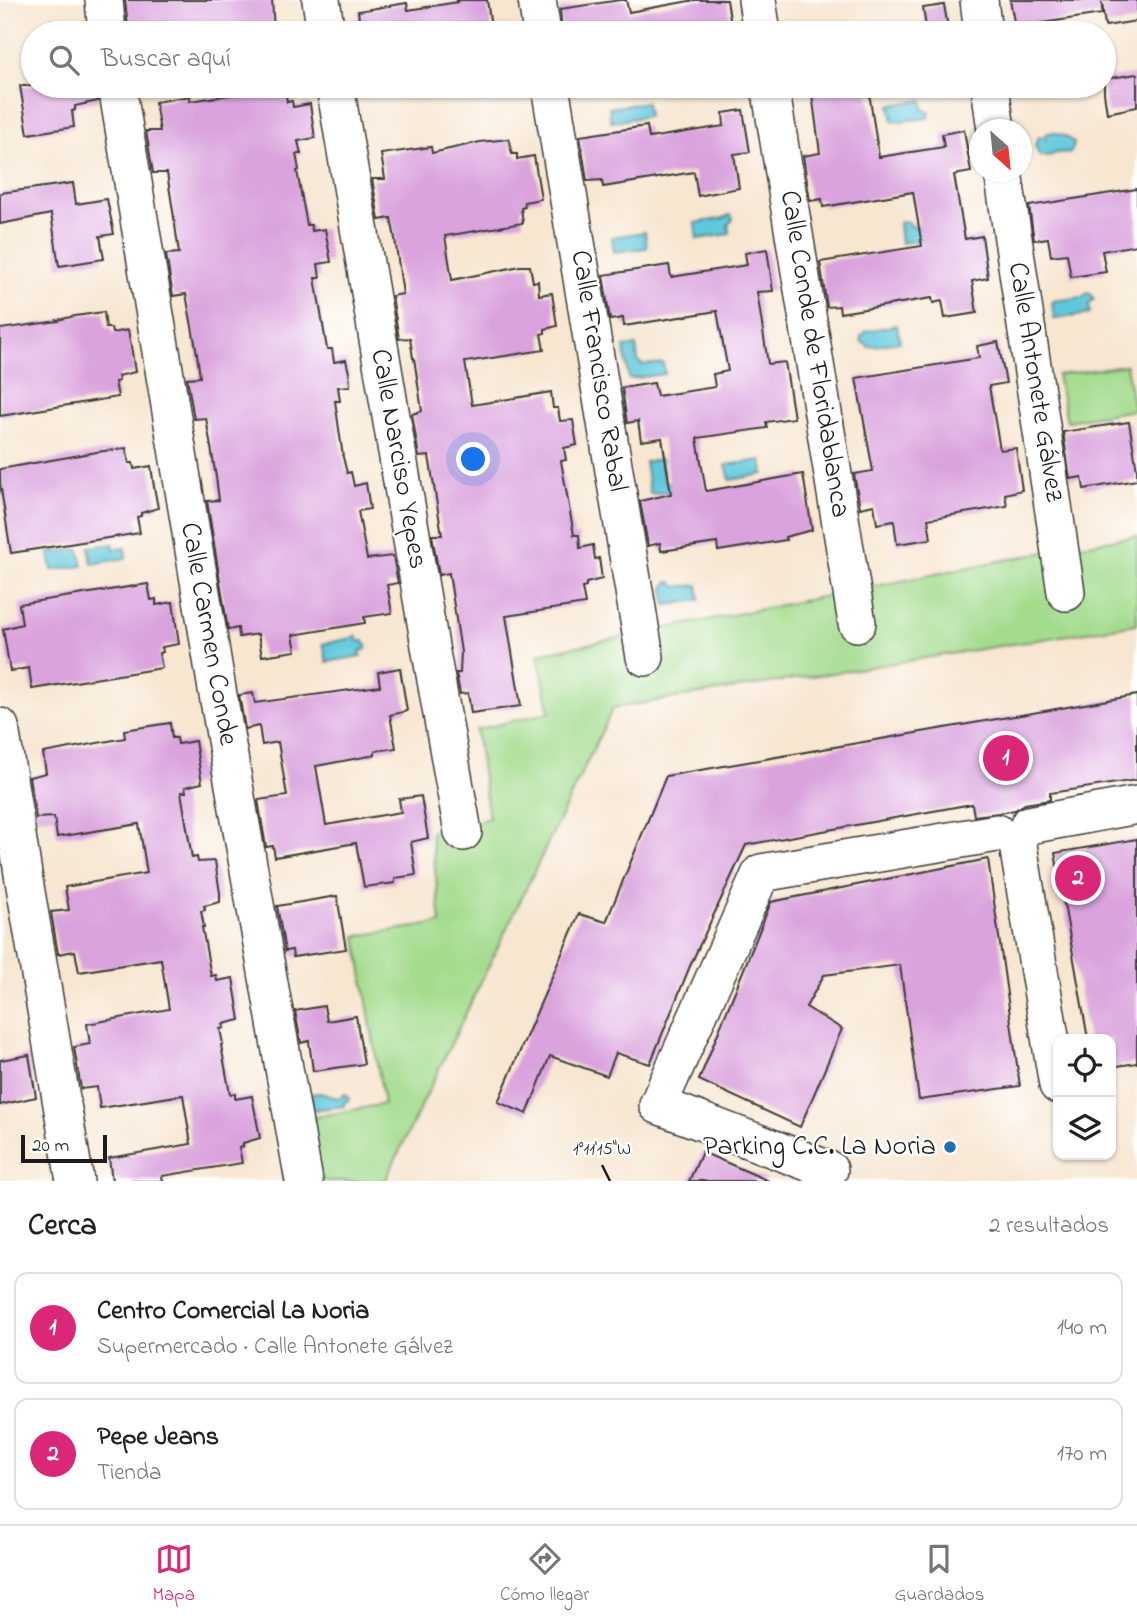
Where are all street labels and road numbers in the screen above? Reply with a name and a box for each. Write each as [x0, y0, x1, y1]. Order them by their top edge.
street label: Calle Conde de Floridablanca [768, 187, 860, 521]
street label: Calle Francisco Rabal [559, 247, 637, 495]
street label: Calle Antonete Gálvez [996, 259, 1074, 505]
street label: Calle Narciso Yepes [358, 346, 438, 572]
street label: Calle Carmen Conde [168, 519, 248, 749]

